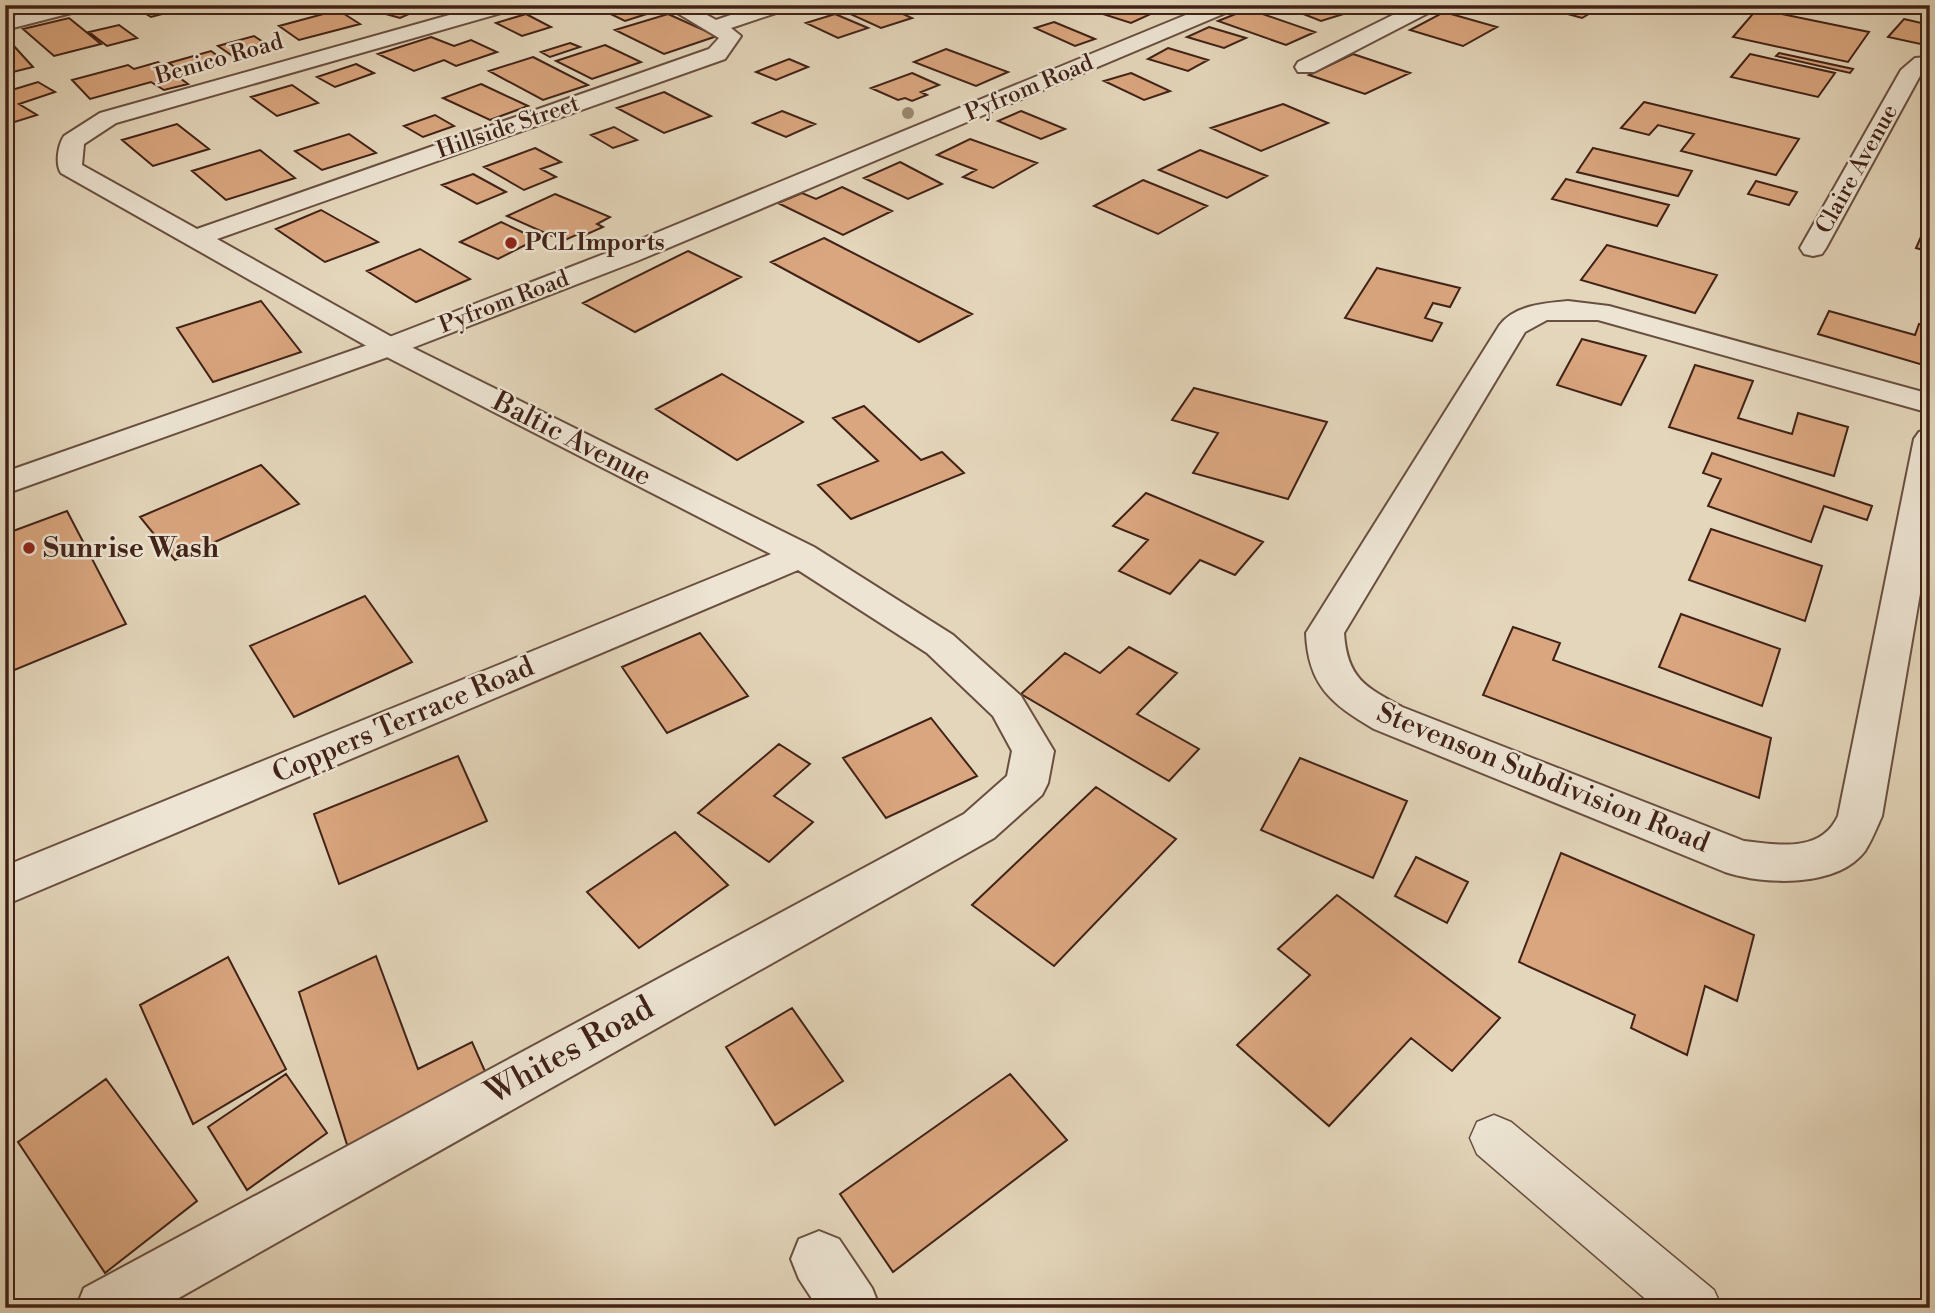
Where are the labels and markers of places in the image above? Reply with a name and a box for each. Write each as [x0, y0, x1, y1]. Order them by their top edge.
place label: PCL Imports [525, 229, 665, 257]
marker: PCL Imports [503, 235, 519, 251]
place label: Sunrise Wash [43, 531, 219, 566]
marker: Sunrise Wash [21, 540, 37, 556]

